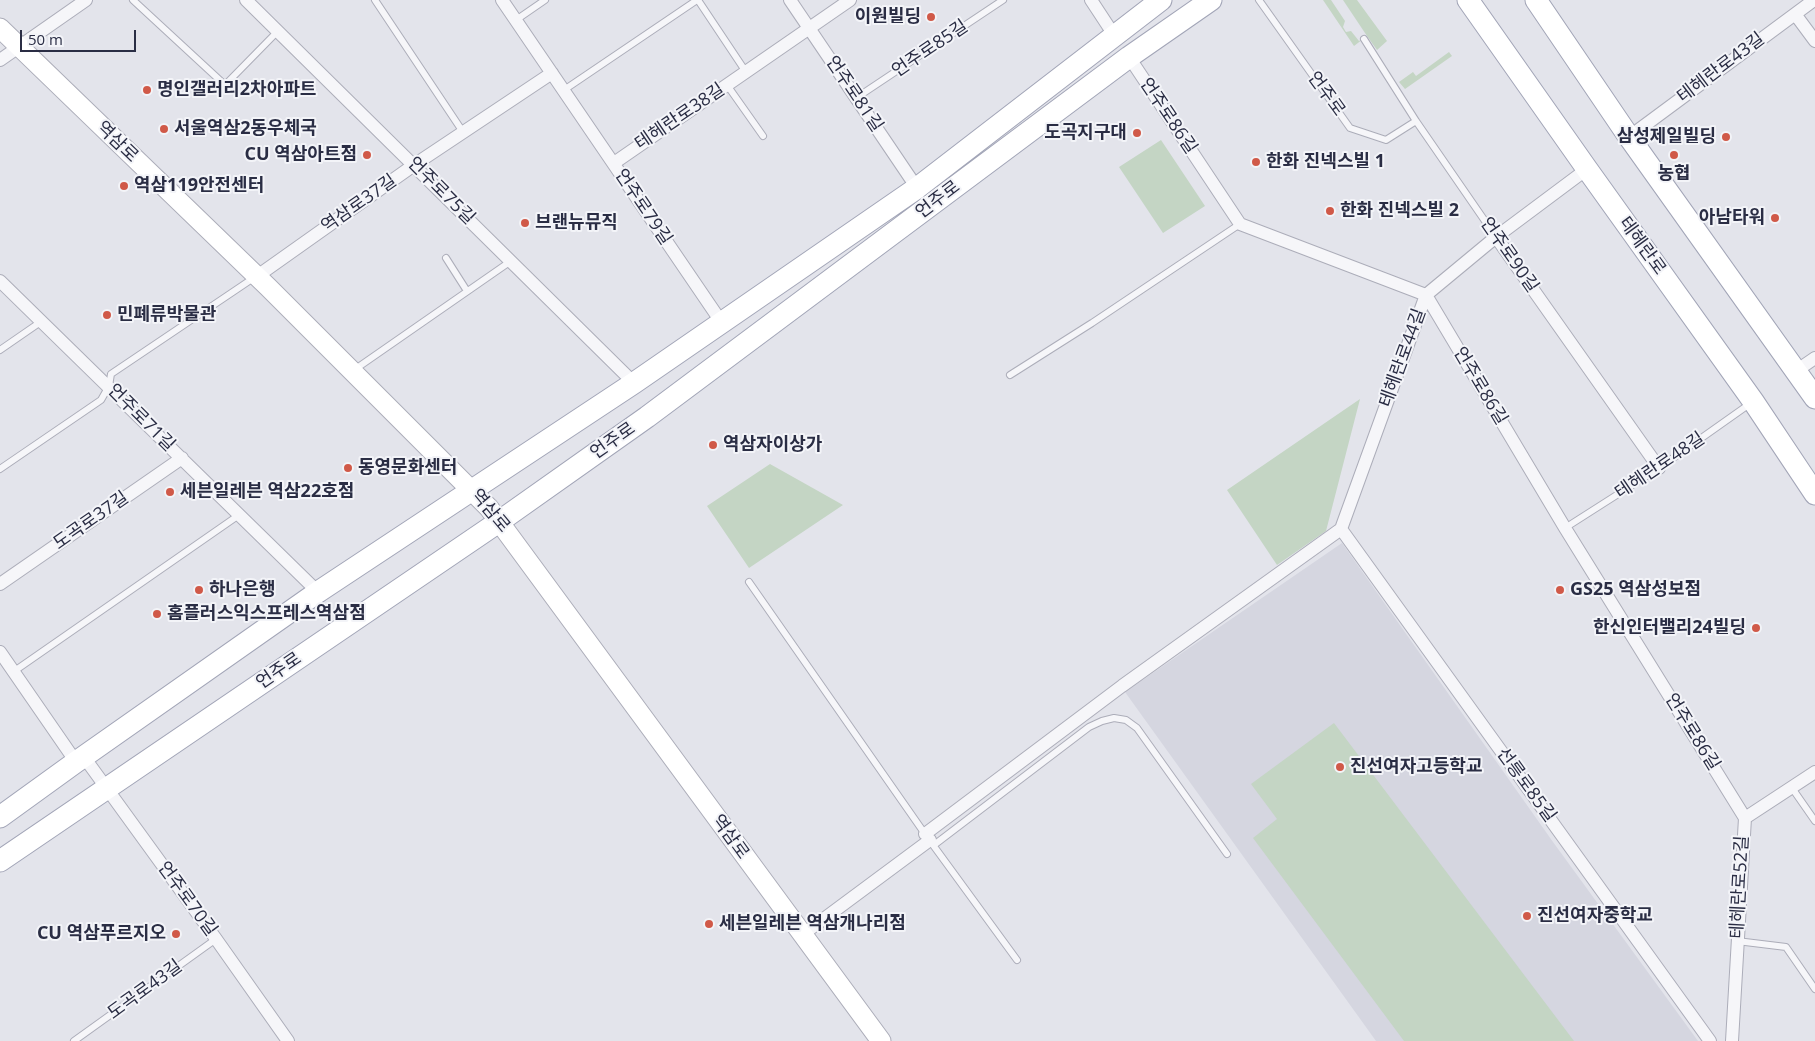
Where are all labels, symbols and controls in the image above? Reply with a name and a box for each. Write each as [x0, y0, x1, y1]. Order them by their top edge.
place label: 이원빌딩 [855, 6, 921, 28]
marker: 이원빌딩 [925, 11, 937, 23]
street label: 언주로85길 [888, 16, 972, 82]
scale bar [22, 20, 139, 52]
street label: 테헤란로43길 [1673, 28, 1769, 108]
text: 50 m [28, 29, 63, 49]
street label: 언주로81길 [821, 52, 887, 136]
street label: 언주로 [1303, 68, 1349, 120]
street label: 언주로86길 [1135, 74, 1201, 158]
place label: 명인갤러리2차아파트 [157, 79, 316, 101]
street label: 테헤란로38길 [631, 79, 729, 155]
marker: 명인갤러리2차아파트 [141, 84, 153, 96]
street label: 역삼로 [92, 117, 142, 167]
place label: 서울역삼2동우체국 [174, 118, 317, 140]
place label: 도곡지구대 [1044, 122, 1127, 144]
marker: 서울역삼2동우체국 [158, 123, 170, 135]
place label: 삼성제일빌딩 [1617, 126, 1716, 148]
marker: 도곡지구대 [1131, 127, 1143, 139]
marker: 삼성제일빌딩 [1720, 131, 1732, 143]
place label: CU 역삼아트점 [244, 144, 357, 166]
marker: CU 역삼아트점 [361, 149, 373, 161]
marker: 농협 [1668, 149, 1680, 161]
place label: 한화 진넥스빌 1 [1266, 151, 1385, 173]
street label: 언주로75길 [403, 153, 479, 229]
marker: 한화 진넥스빌 1 [1250, 156, 1262, 168]
place label: 농협 [1657, 163, 1691, 185]
street label: 언주로79길 [610, 165, 676, 249]
street label: 역삼로37길 [317, 170, 401, 238]
place label: 역삼119안전센터 [134, 175, 264, 197]
street label: 언주로 [912, 176, 964, 224]
marker: 역삼119안전센터 [118, 180, 130, 192]
place label: 한화 진넥스빌 2 [1340, 200, 1459, 222]
marker: 한화 진넥스빌 2 [1324, 205, 1336, 217]
place label: 아남타워 [1699, 207, 1765, 229]
place label: 브랜뉴뮤직 [535, 212, 618, 234]
marker: 아남타워 [1769, 212, 1781, 224]
street label: 언주로90길 [1475, 213, 1543, 297]
street label: 테헤란로 [1614, 213, 1670, 279]
marker: 브랜뉴뮤직 [519, 217, 531, 229]
place label: 민폐류박물관 [117, 304, 216, 326]
street label: 테헤란로44길 [1375, 306, 1431, 410]
marker: 민폐류박물관 [101, 309, 113, 321]
street label: 언주로86길 [1448, 343, 1512, 429]
street label: 언주로71길 [103, 380, 179, 456]
street label: 언주로 [586, 418, 640, 464]
street label: 테헤란로48길 [1611, 428, 1709, 504]
place label: 역삼자이상가 [723, 434, 822, 456]
marker: 역삼자이상가 [707, 439, 719, 451]
place label: 동영문화센터 [358, 457, 457, 479]
marker: 동영문화센터 [342, 462, 354, 474]
place label: 세븐일레븐 역삼22호점 [180, 481, 354, 503]
street label: 역삼로 [466, 485, 514, 537]
marker: 세븐일레븐 역삼22호점 [164, 486, 176, 498]
street label: 도곡로37길 [49, 487, 133, 555]
place label: 하나은행 [209, 579, 275, 601]
place label: GS25 역삼성보점 [1570, 579, 1701, 601]
marker: 하나은행 [193, 584, 205, 596]
marker: GS25 역삼성보점 [1554, 584, 1566, 596]
place label: 홈플러스익스프레스역삼점 [167, 603, 366, 625]
marker: 홈플러스익스프레스역삼점 [151, 608, 163, 620]
place label: 한신인터밸리24빌딩 [1593, 617, 1746, 639]
marker: 한신인터밸리24빌딩 [1750, 622, 1762, 634]
street label: 언주로 [252, 648, 306, 694]
street label: 언주로86길 [1660, 689, 1724, 775]
street label: 선릉로85길 [1492, 744, 1560, 826]
place label: 진선여자고등학교 [1350, 756, 1482, 778]
marker: 진선여자고등학교 [1334, 761, 1346, 773]
street label: 역삼로 [707, 811, 753, 863]
street label: 테헤란로52길 [1727, 835, 1753, 939]
street label: 언주로70길 [153, 858, 221, 940]
place label: 진선여자중학교 [1537, 905, 1653, 927]
marker: 진선여자중학교 [1521, 910, 1533, 922]
place label: 세븐일레븐 역삼개나리점 [719, 913, 906, 935]
marker: 세븐일레븐 역삼개나리점 [703, 918, 715, 930]
place label: CU 역삼푸르지오 [37, 923, 166, 945]
marker: CU 역삼푸르지오 [170, 928, 182, 940]
street label: 도곡로43길 [104, 956, 186, 1024]

